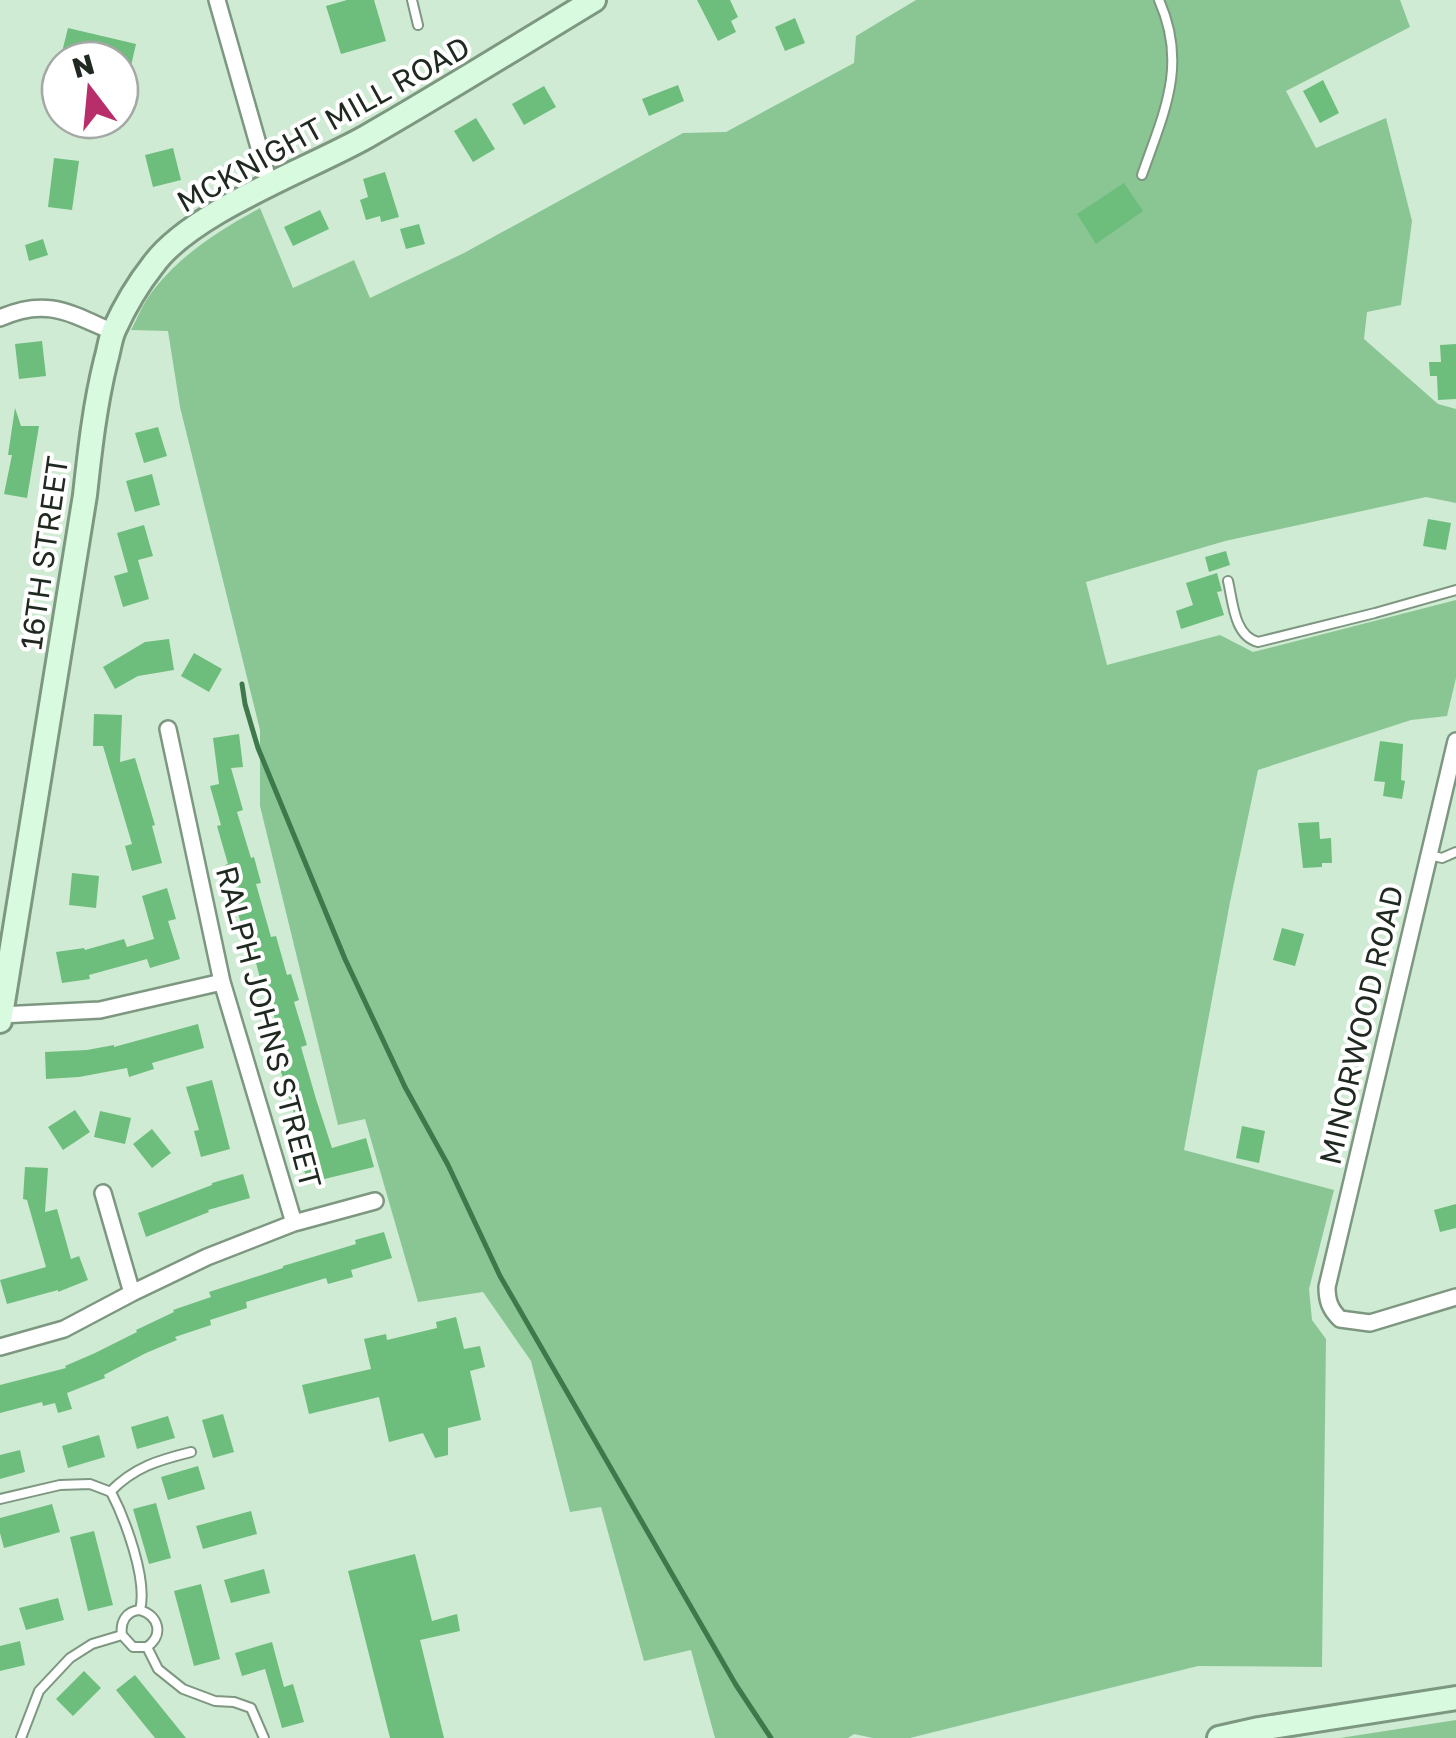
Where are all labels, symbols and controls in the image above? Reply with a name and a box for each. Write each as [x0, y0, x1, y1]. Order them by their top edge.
street label: MCKNIGHT MILL ROAD [170, 28, 476, 220]
north arrow [40, 40, 140, 140]
text: N [68, 47, 98, 84]
street label: 16TH STREET [13, 454, 75, 652]
street label: RALPH JOHNS STREET [209, 862, 329, 1192]
street label: MINORWOOD ROAD [1311, 882, 1411, 1168]

